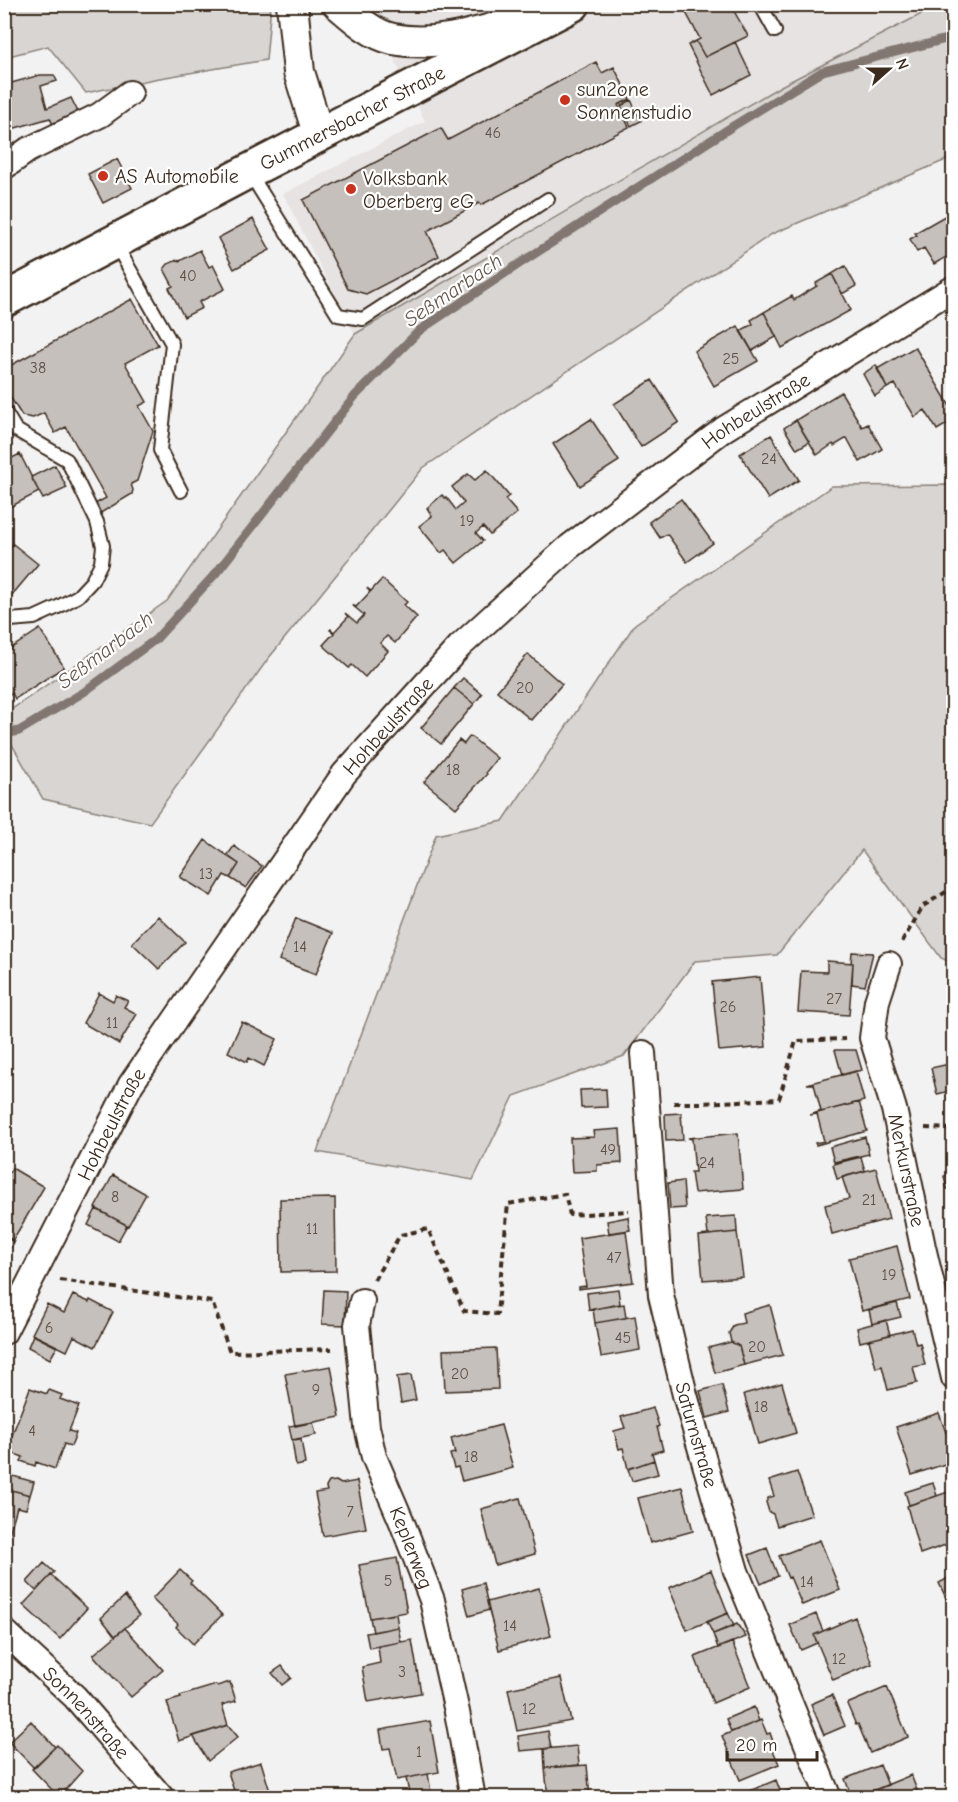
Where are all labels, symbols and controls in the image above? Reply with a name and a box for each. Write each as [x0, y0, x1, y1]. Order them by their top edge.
north arrow [859, 39, 919, 99]
text: N [892, 56, 912, 72]
street label: Gummersbacher Straße [256, 61, 449, 175]
place label: sun2one Sonnenstudio [577, 78, 692, 124]
marker: sun2one Sonnenstudio [558, 93, 572, 107]
house number: 46 [485, 124, 501, 142]
place label: AS Automobile [115, 165, 239, 188]
place label: Volksbank Oberberg eG [363, 167, 474, 213]
marker: AS Automobile [96, 169, 110, 183]
marker: Volksbank Oberberg eG [344, 182, 358, 196]
water label: Seßmarbach [399, 248, 507, 332]
house number: 40 [179, 267, 197, 285]
house number: 25 [722, 350, 740, 368]
house number: 38 [30, 359, 46, 377]
street label: Hohbeulstraße [697, 368, 814, 454]
house number: 24 [761, 450, 777, 468]
house number: 19 [460, 512, 474, 530]
water label: Seßmarbach [53, 606, 157, 694]
street label: Hohbeulstraße [338, 672, 438, 779]
house number: 20 [516, 679, 534, 697]
house number: 18 [446, 761, 460, 779]
house number: 13 [199, 865, 213, 883]
house number: 14 [293, 938, 307, 956]
house number: 27 [826, 990, 842, 1008]
house number: 26 [719, 998, 737, 1016]
house number: 11 [106, 1014, 118, 1032]
street label: Hohbeulstraße [72, 1063, 150, 1184]
street label: Merkurstraße [884, 1111, 930, 1229]
house number: 49 [600, 1141, 616, 1159]
house number: 24 [699, 1154, 715, 1172]
house number: 8 [111, 1188, 119, 1206]
house number: 21 [862, 1191, 876, 1209]
house number: 11 [306, 1220, 318, 1238]
house number: 47 [606, 1249, 622, 1267]
house number: 19 [882, 1266, 896, 1284]
house number: 6 [45, 1319, 53, 1337]
house number: 45 [615, 1329, 631, 1347]
house number: 20 [748, 1338, 766, 1356]
house number: 20 [451, 1365, 469, 1383]
street label: Saturnstraße [671, 1380, 723, 1490]
house number: 9 [312, 1381, 320, 1399]
house number: 18 [754, 1398, 768, 1416]
house number: 4 [28, 1422, 36, 1440]
house number: 18 [464, 1448, 478, 1466]
house number: 7 [346, 1503, 354, 1521]
street label: Keplerweg [385, 1503, 438, 1592]
house number: 5 [384, 1572, 392, 1590]
house number: 14 [800, 1573, 814, 1591]
house number: 14 [503, 1617, 517, 1635]
house number: 12 [832, 1650, 846, 1668]
street label: Sonnenstraße [38, 1662, 134, 1763]
house number: 3 [398, 1663, 406, 1681]
house number: 12 [522, 1700, 536, 1718]
scale bar [727, 1724, 817, 1762]
text: 20 m [736, 1735, 777, 1756]
house number: 1 [416, 1743, 422, 1761]

